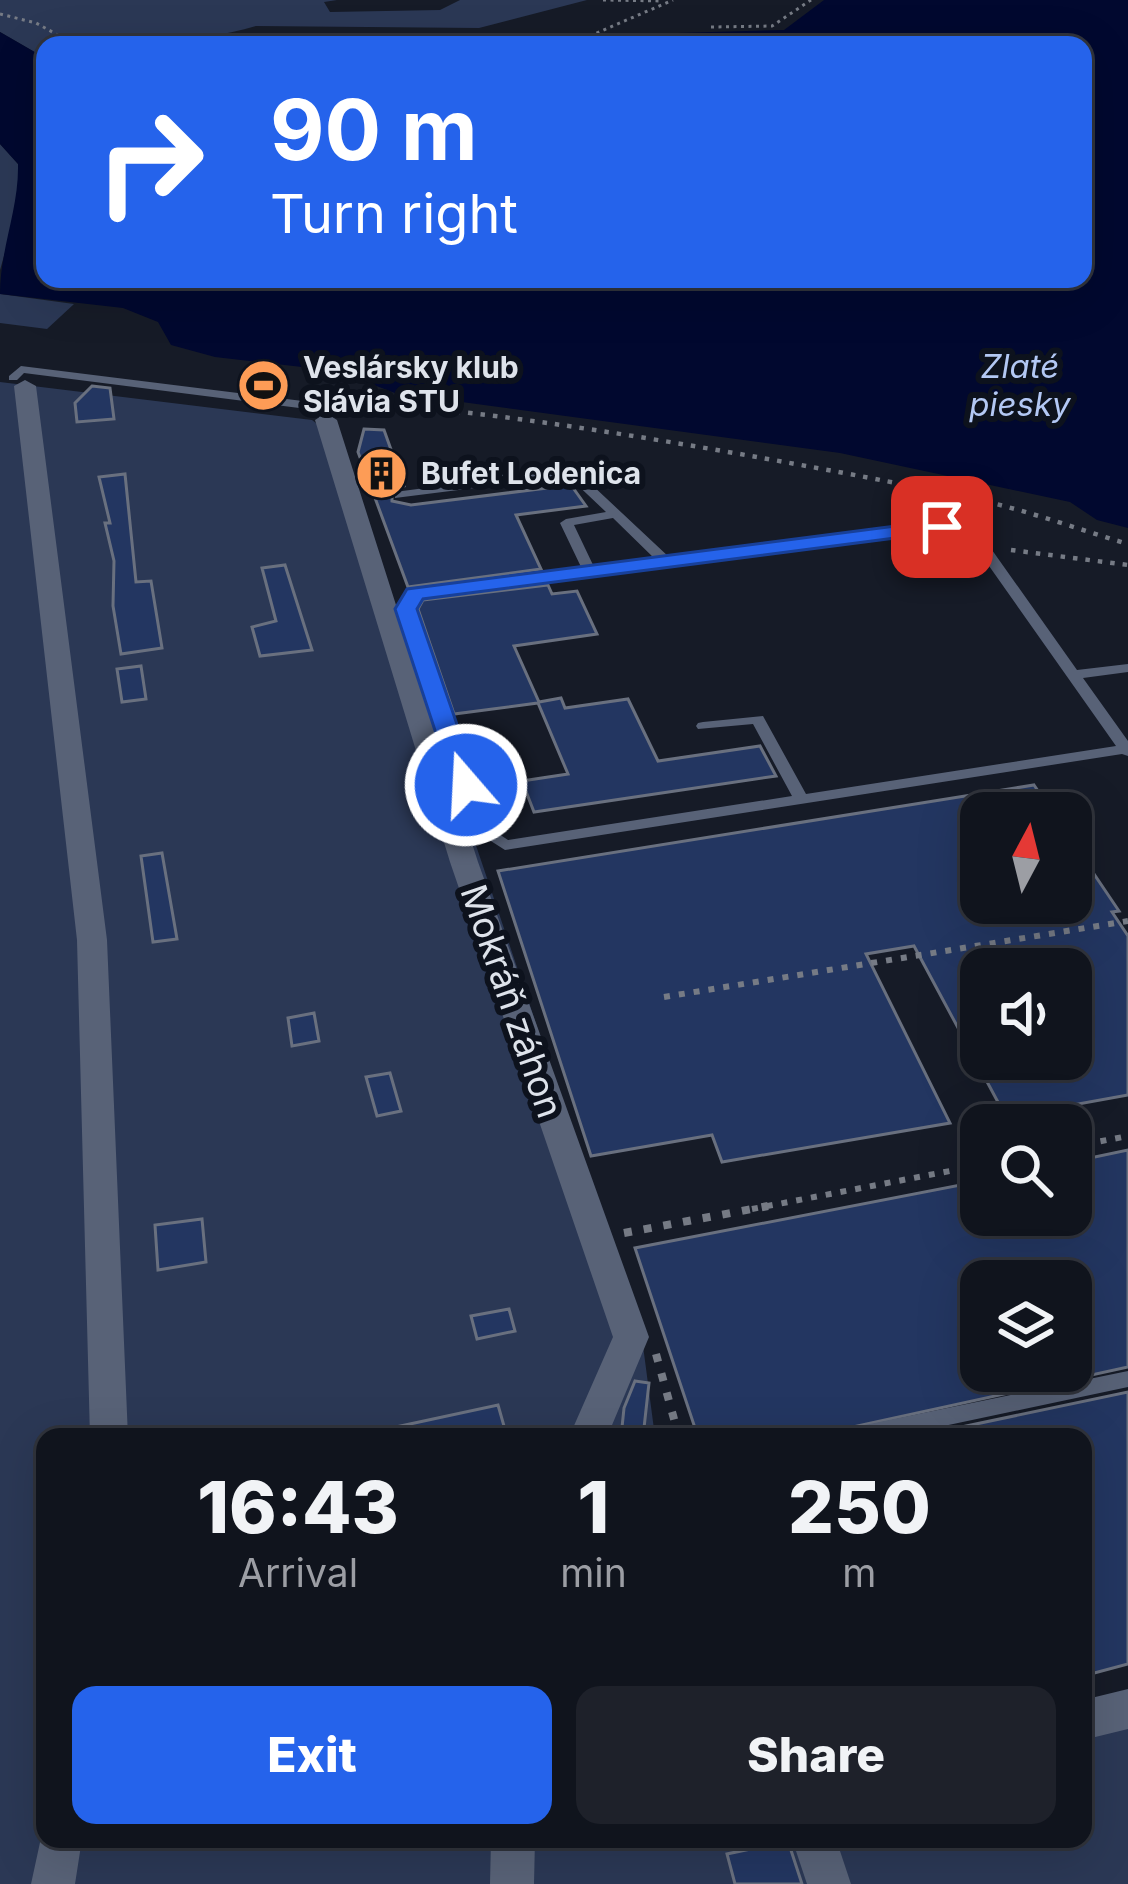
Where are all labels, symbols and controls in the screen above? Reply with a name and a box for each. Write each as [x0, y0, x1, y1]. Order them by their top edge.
text: 90 m [270, 79, 478, 180]
icon: right [72, 84, 228, 240]
text: Turn right [270, 181, 518, 246]
water label: Zlaté piesky [968, 346, 1072, 424]
place label: Veslársky klub Slávia STU [303, 349, 519, 419]
sports icon: Veslársky klub Slávia STU [236, 357, 292, 413]
building icon: Bufet Lodenica [354, 446, 410, 502]
place label: Bufet Lodenica [421, 455, 641, 491]
pin [891, 476, 993, 578]
icon: arrive [909, 494, 975, 560]
position arrow [403, 722, 529, 848]
north arrow [960, 792, 1092, 924]
map controls [960, 792, 1092, 1392]
street label: Mokráň záhon [452, 879, 572, 1123]
button: sound [960, 948, 1092, 1080]
button: search [960, 1104, 1092, 1236]
button: layers [960, 1260, 1092, 1392]
text: 16:43 [197, 1463, 399, 1550]
text: 1 [578, 1463, 609, 1550]
text: 250 [788, 1463, 931, 1550]
text: Arrival [238, 1549, 358, 1596]
text: min [560, 1549, 627, 1596]
text: m [842, 1549, 876, 1596]
button: Exit [72, 1686, 552, 1824]
button: Share [576, 1686, 1056, 1824]

